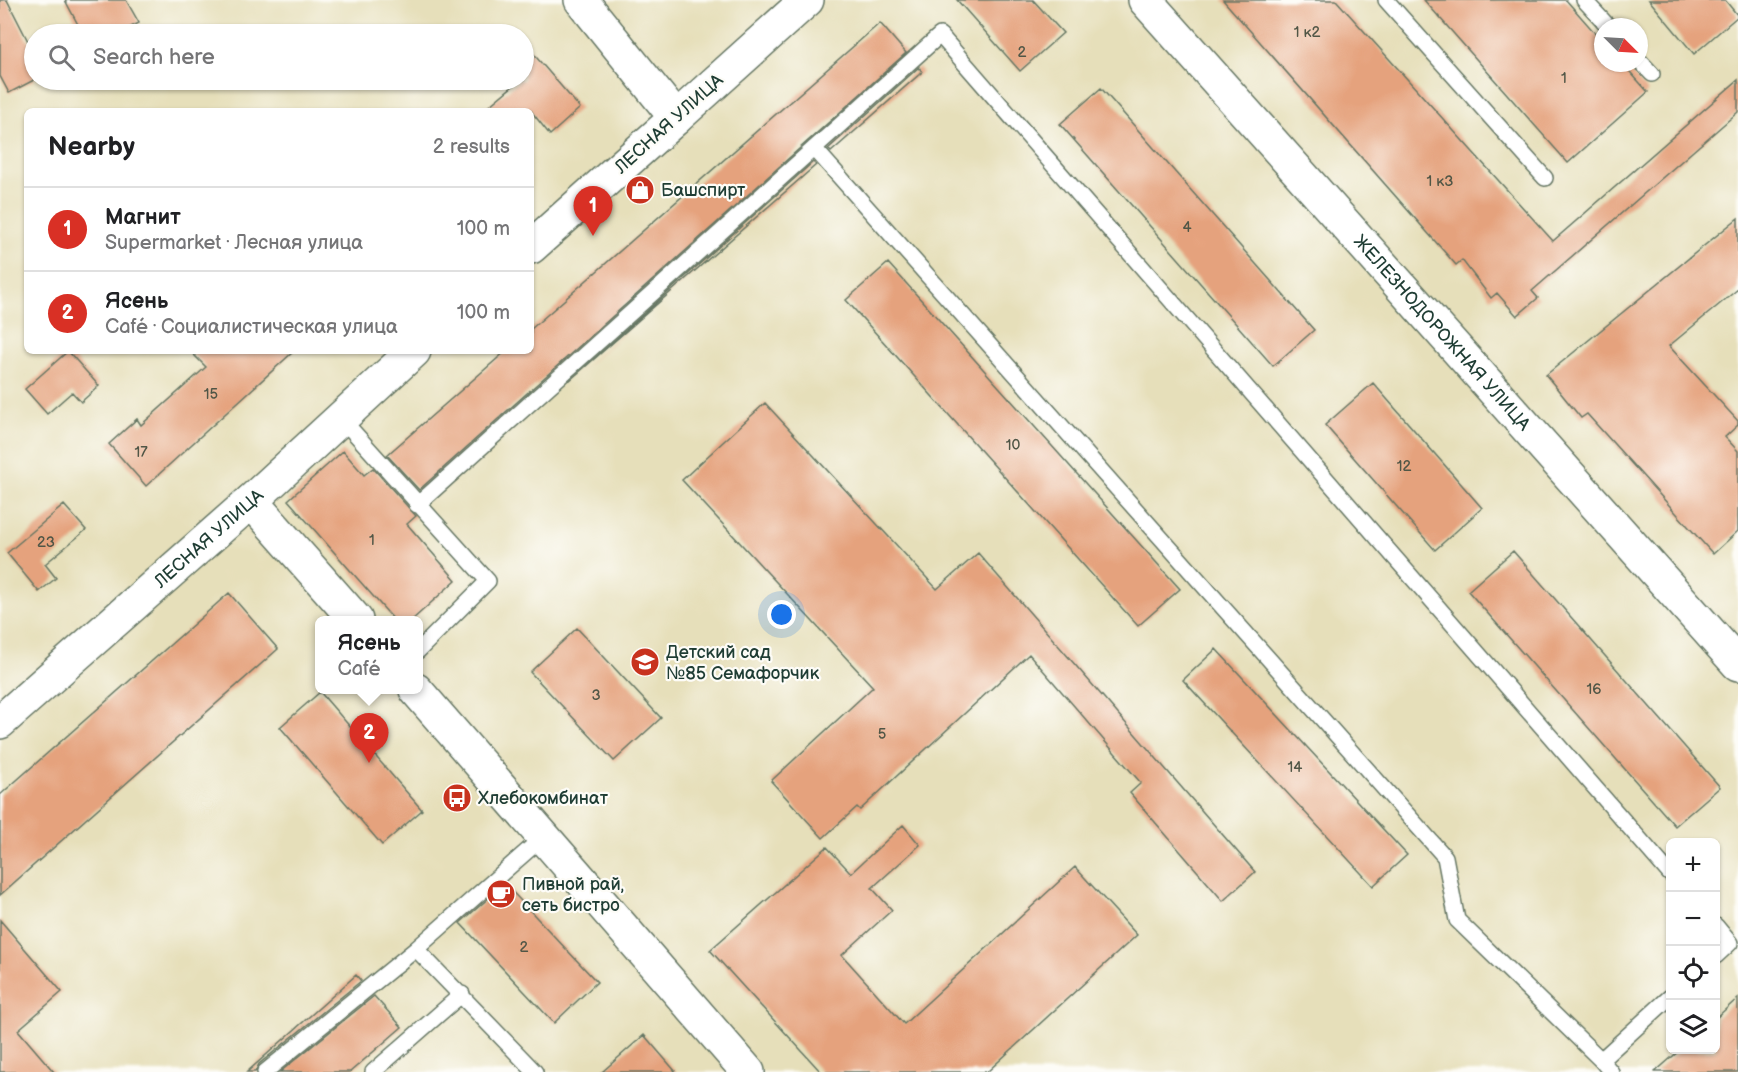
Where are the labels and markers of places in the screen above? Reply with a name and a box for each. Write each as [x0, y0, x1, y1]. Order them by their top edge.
shop icon: Башспирт [624, 174, 656, 206]
place label: Башспирт [661, 180, 746, 201]
pin: 1 [574, 186, 612, 236]
place label: Детский сад №85 Семафорчик [666, 642, 820, 684]
school or university icon: Детский сад №85 Семафорчик [629, 646, 661, 678]
pin: 2 [350, 714, 388, 763]
bus stop icon: Хлебокомбинат [441, 782, 473, 814]
place label: Хлебокомбинат [478, 788, 609, 809]
place label: Пивной рай, сеть бистро [522, 874, 624, 916]
cafe icon: Пивной рай, сеть бистро [485, 878, 517, 910]

